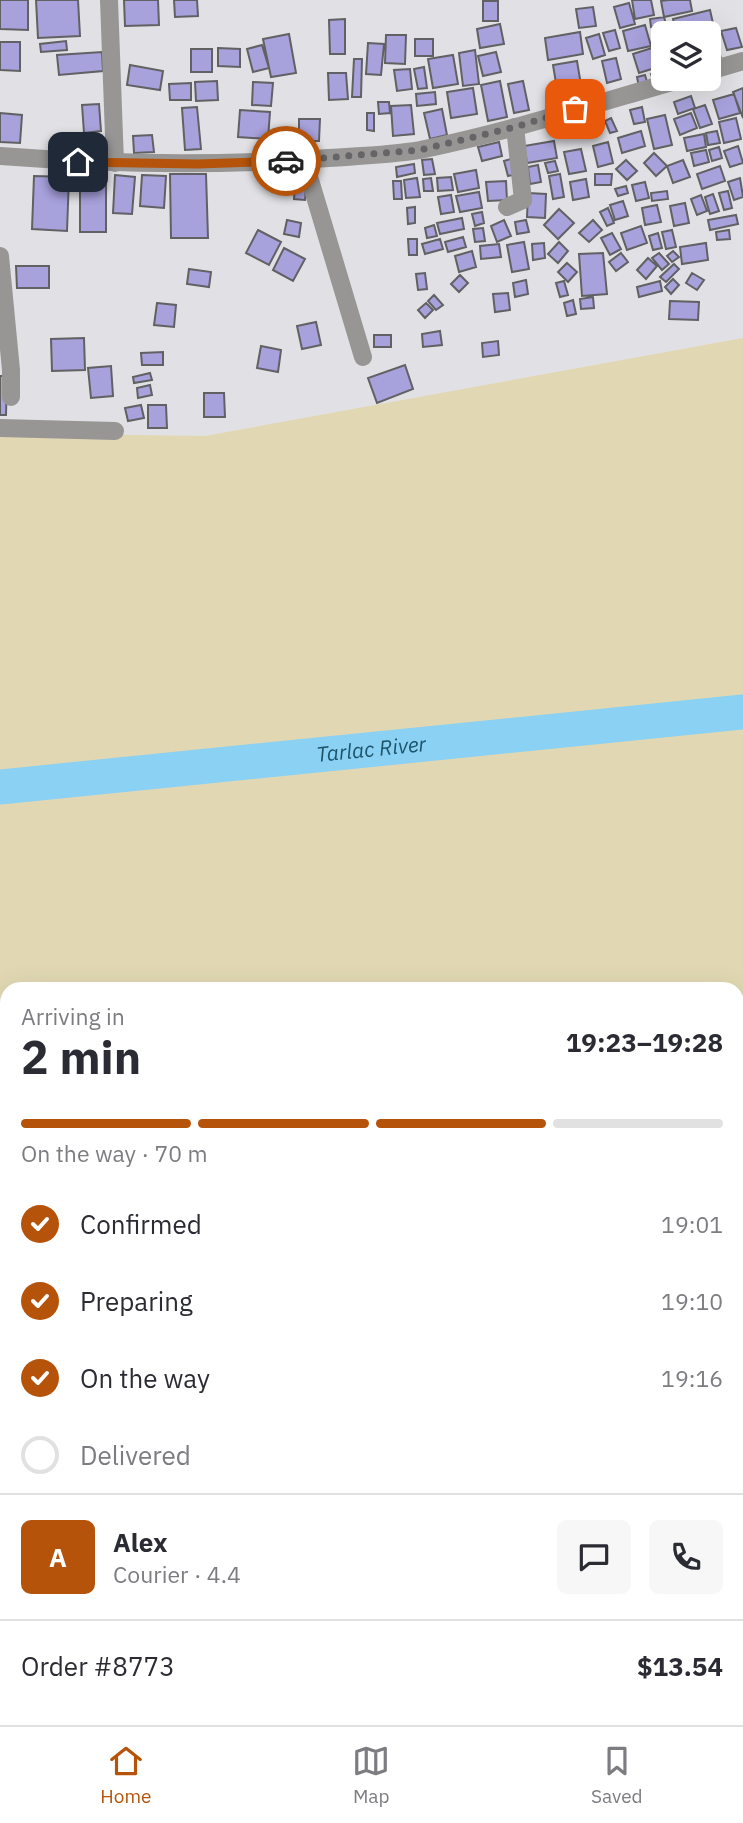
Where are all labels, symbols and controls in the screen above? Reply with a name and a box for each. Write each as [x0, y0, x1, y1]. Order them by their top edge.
map controls [651, 21, 721, 91]
button: layers [651, 21, 721, 91]
pin [545, 79, 605, 139]
icon: bag [556, 90, 594, 128]
courier [251, 126, 321, 196]
pin [48, 132, 108, 192]
icon: car [267, 142, 305, 180]
icon: home [59, 143, 97, 181]
water label: Tarlac River [315, 729, 429, 768]
text: Arriving in [21, 1001, 125, 1031]
text: 19:23–19:28 [566, 1025, 723, 1059]
text: 2 min [21, 1027, 141, 1087]
text: On the way · 70 m [21, 1138, 208, 1168]
icon: check [21, 1205, 59, 1243]
text: Confirmed [80, 1207, 202, 1241]
text: 19:01 [661, 1209, 723, 1239]
icon: check [21, 1282, 59, 1320]
text: Preparing [80, 1284, 193, 1318]
text: 19:10 [661, 1286, 723, 1316]
icon: check [21, 1359, 59, 1397]
text: On the way [80, 1361, 210, 1395]
text: 19:16 [661, 1363, 723, 1393]
text: Delivered [80, 1438, 191, 1472]
button: chat [557, 1520, 631, 1594]
button: phone [649, 1520, 723, 1594]
text: Alex [113, 1525, 167, 1559]
text: A [49, 1540, 67, 1574]
text: Courier · 4.4 [113, 1559, 241, 1589]
text: Order #8773 [21, 1649, 175, 1683]
text: $13.54 [637, 1649, 723, 1683]
tab: Home [100, 1742, 151, 1808]
tab: Map [352, 1742, 390, 1808]
tab: Saved [591, 1742, 643, 1808]

